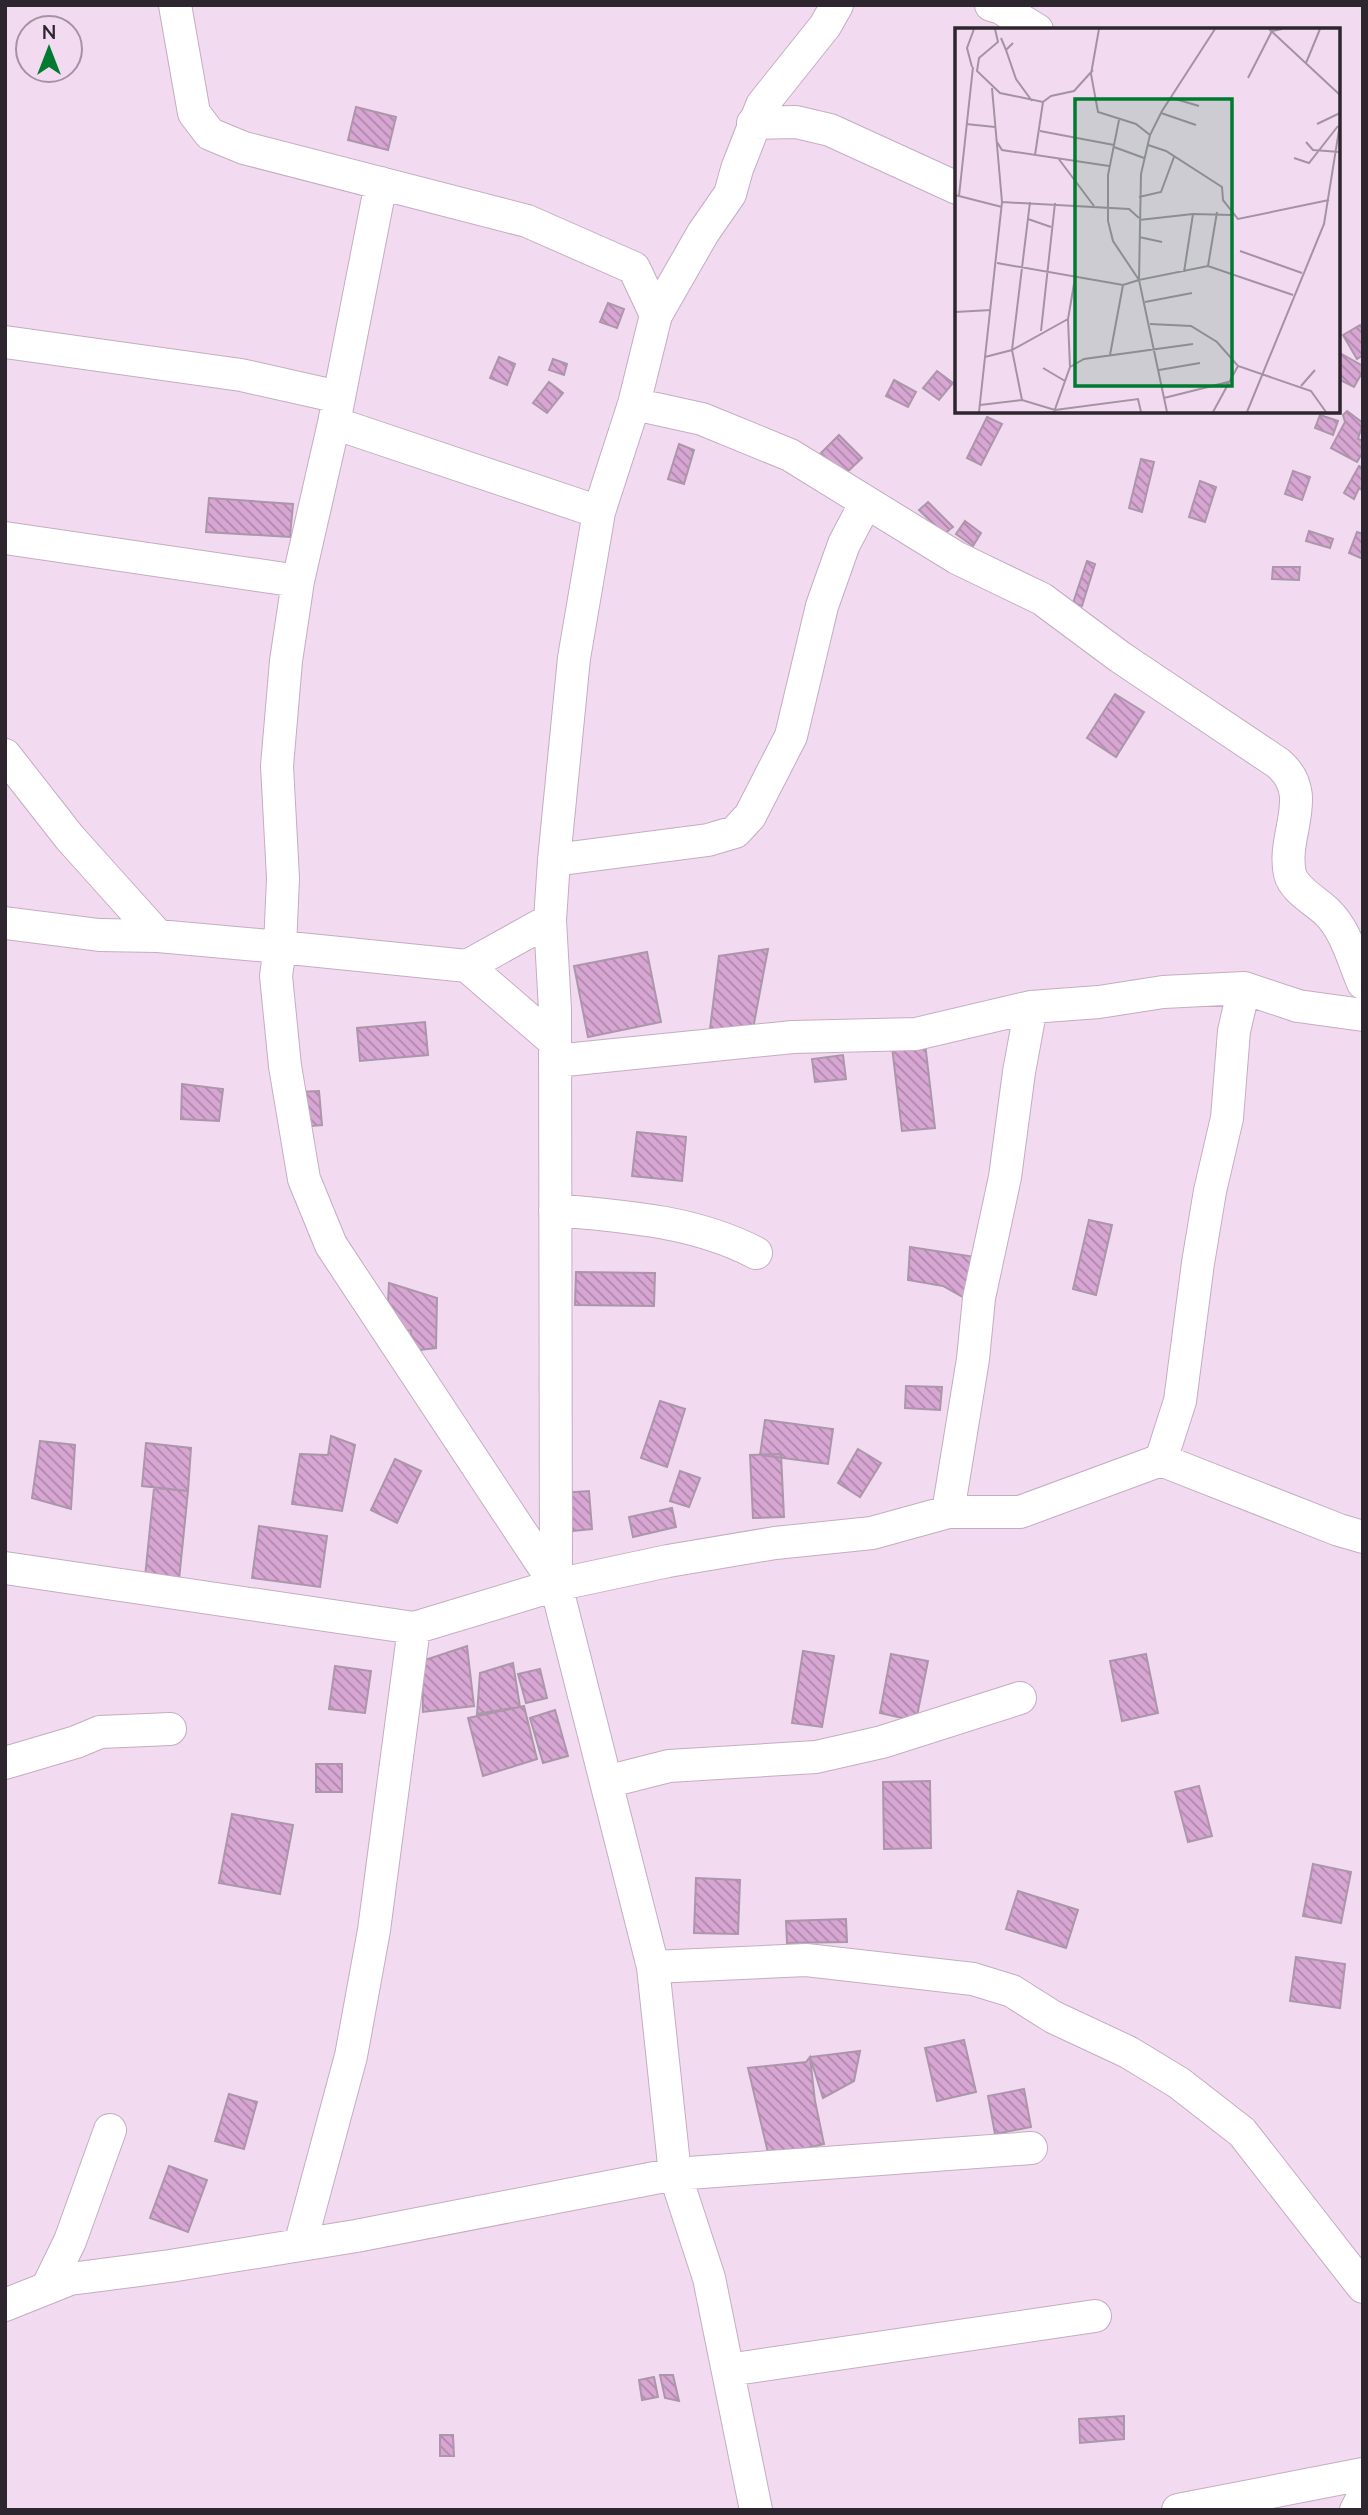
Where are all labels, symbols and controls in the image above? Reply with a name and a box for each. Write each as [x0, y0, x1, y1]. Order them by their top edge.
north arrow [14, 14, 84, 84]
text: N [42, 20, 56, 43]
inset map [955, 28, 1340, 413]

